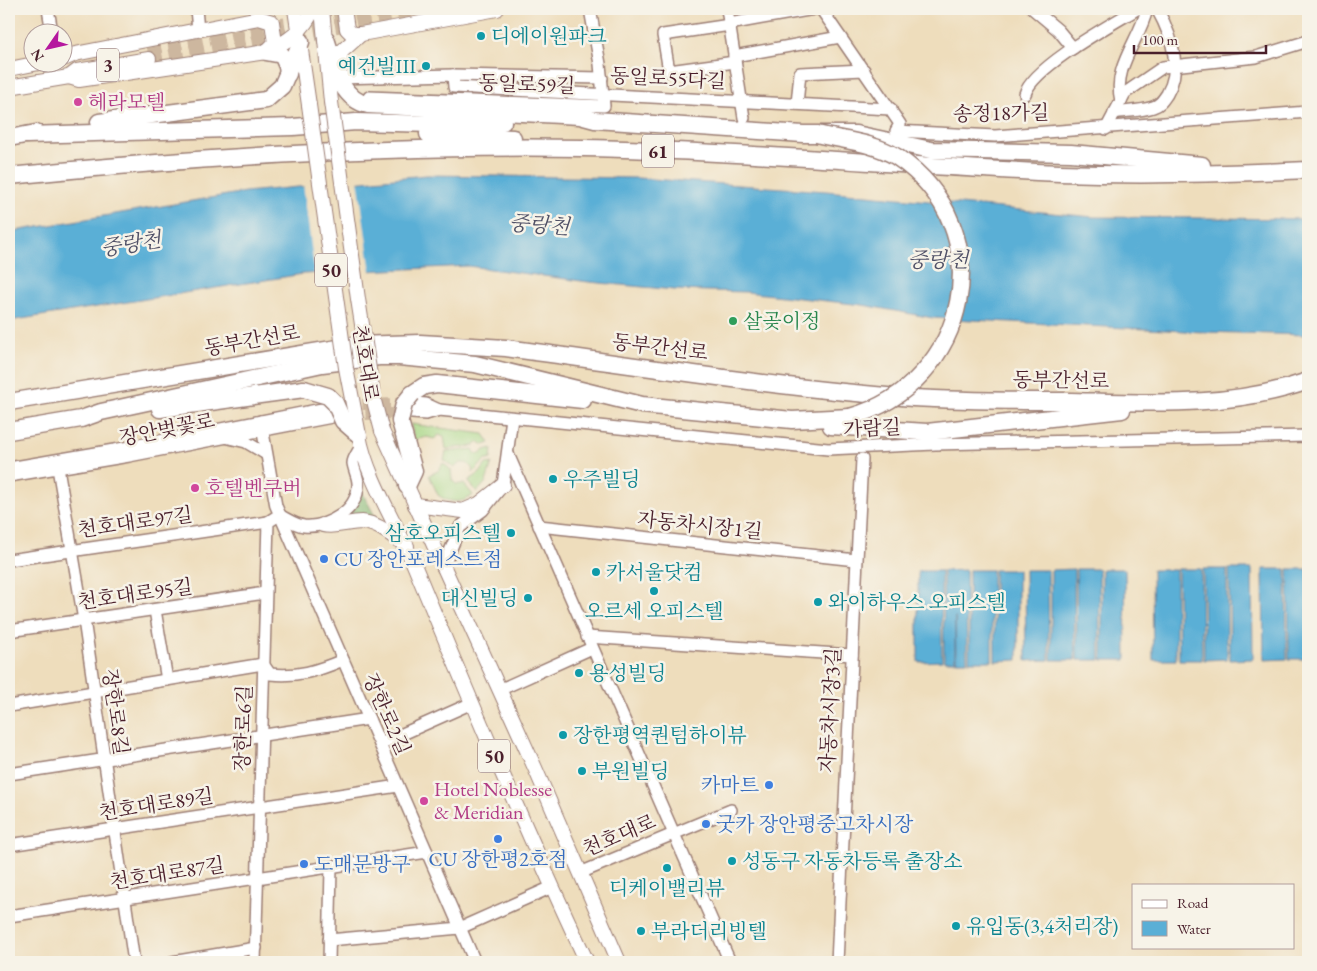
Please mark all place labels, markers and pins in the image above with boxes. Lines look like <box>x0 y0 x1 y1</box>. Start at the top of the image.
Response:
place label: 디에이원파크 <box>491 23 607 49</box>
marker: 디에이원파크 <box>475 30 487 42</box>
place label: 예건빌III <box>338 53 416 79</box>
marker: 예건빌III <box>420 60 432 72</box>
place label: 헤라모텔 <box>88 89 165 115</box>
marker: 헤라모텔 <box>72 96 84 108</box>
place label: 살곶이정 <box>743 308 820 334</box>
marker: 살곶이정 <box>727 315 739 327</box>
place label: 우주빌딩 <box>563 466 640 492</box>
marker: 우주빌딩 <box>547 473 559 485</box>
place label: 호텔벤쿠버 <box>205 475 302 501</box>
marker: 호텔벤쿠버 <box>189 482 201 494</box>
place label: 삼호오피스텔 <box>385 520 501 546</box>
marker: 삼호오피스텔 <box>505 527 517 539</box>
place label: CU 장안포레스트점 <box>334 546 502 572</box>
marker: CU 장안포레스트점 <box>318 553 330 565</box>
place label: 카서울닷컴 <box>606 559 703 585</box>
marker: 카서울닷컴 <box>590 566 602 578</box>
place label: 대신빌딩 <box>441 585 518 611</box>
marker: 오르세 오피스텔 <box>648 585 660 597</box>
place label: 와이하우스 오피스텔 <box>828 589 1006 615</box>
marker: 대신빌딩 <box>522 592 534 604</box>
marker: 와이하우스 오피스텔 <box>812 596 824 608</box>
place label: 오르세 오피스텔 <box>584 598 724 624</box>
place label: 용성빌딩 <box>589 660 666 686</box>
marker: 용성빌딩 <box>573 667 585 679</box>
place label: 장한평역퀀텀하이뷰 <box>573 722 747 748</box>
marker: 장한평역퀀텀하이뷰 <box>557 729 569 741</box>
place label: 부원빌딩 <box>592 758 669 784</box>
marker: 부원빌딩 <box>576 765 588 777</box>
place label: 카마트 <box>701 772 759 798</box>
place label: Hotel Noblesse & Meridian <box>434 776 552 825</box>
marker: 카마트 <box>763 779 775 791</box>
marker: Hotel Noblesse & Meridian <box>418 795 430 807</box>
place label: 굿카 장안평중고차시장 <box>716 811 914 837</box>
marker: 굿카 장안평중고차시장 <box>700 818 712 830</box>
marker: CU 장한평2호점 <box>492 833 504 845</box>
place label: CU 장한평2호점 <box>428 846 568 872</box>
place label: 성동구 자동차등록 출장소 <box>742 848 963 874</box>
place label: 도매문방구 <box>314 851 411 877</box>
marker: 성동구 자동차등록 출장소 <box>726 855 738 867</box>
marker: 도매문방구 <box>298 858 310 870</box>
marker: 디케이밸리뷰 <box>661 862 673 874</box>
place label: 디케이밸리뷰 <box>609 875 725 901</box>
place label: 유입동(3,4처리장) <box>966 913 1118 939</box>
place label: 부라더리빙텔 <box>651 918 767 944</box>
marker: 유입동(3,4처리장) <box>950 920 962 932</box>
marker: 부라더리빙텔 <box>635 925 647 937</box>

